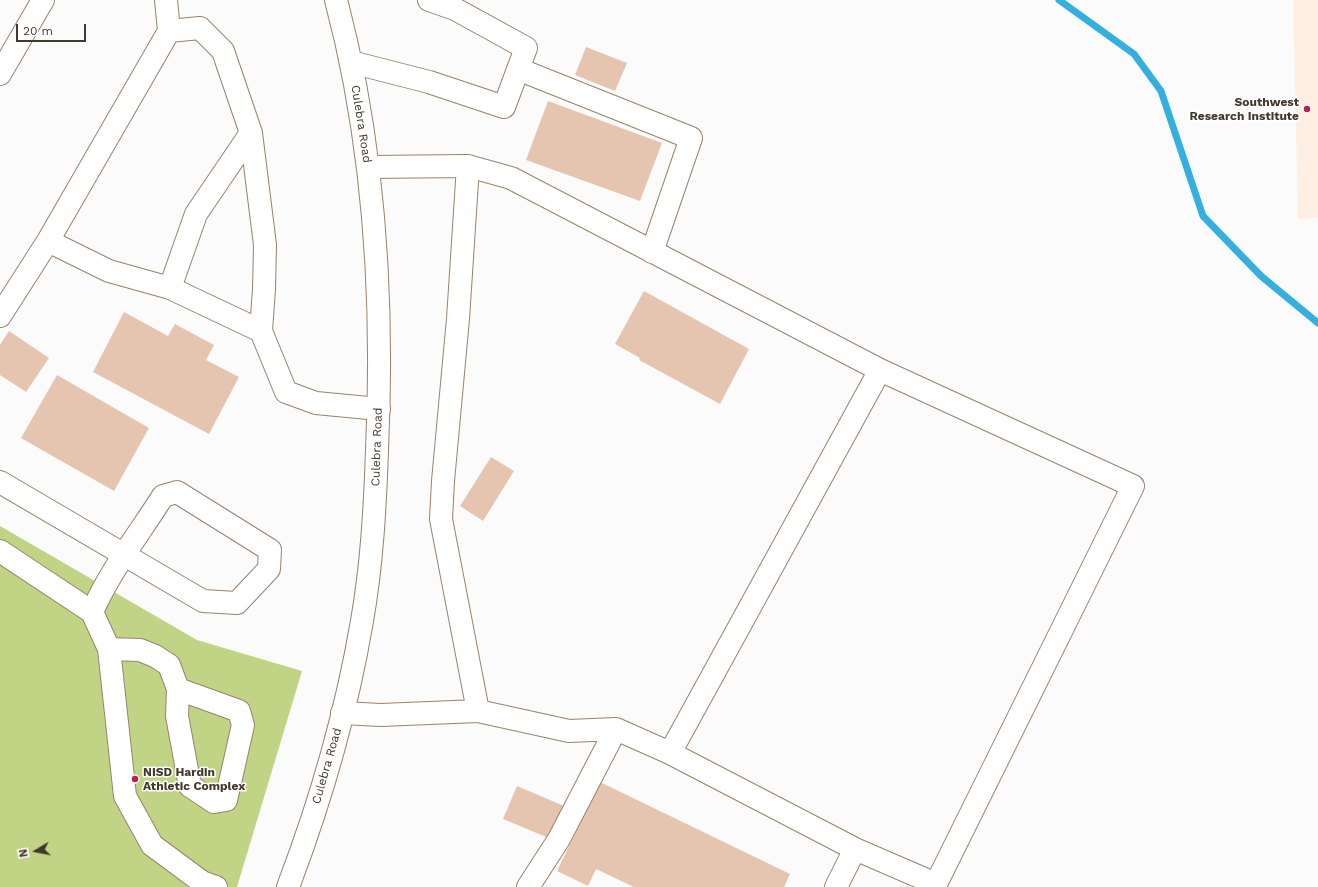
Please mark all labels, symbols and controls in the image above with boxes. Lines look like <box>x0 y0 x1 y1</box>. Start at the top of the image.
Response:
scale bar <box>18 16 88 42</box>
text: 20 m <box>23 24 53 38</box>
street label: Culebra Road <box>348 84 374 164</box>
place label: Southwest Research Institute <box>1190 95 1299 123</box>
marker: Southwest Research Institute <box>1302 104 1312 114</box>
street label: Culebra Road <box>368 407 386 487</box>
street label: Culebra Road <box>309 726 345 806</box>
place label: NISD Hardin Athletic Complex <box>143 765 245 793</box>
marker: NISD Hardin Athletic Complex <box>130 774 140 784</box>
north arrow <box>16 831 56 871</box>
text: N <box>17 848 31 858</box>

